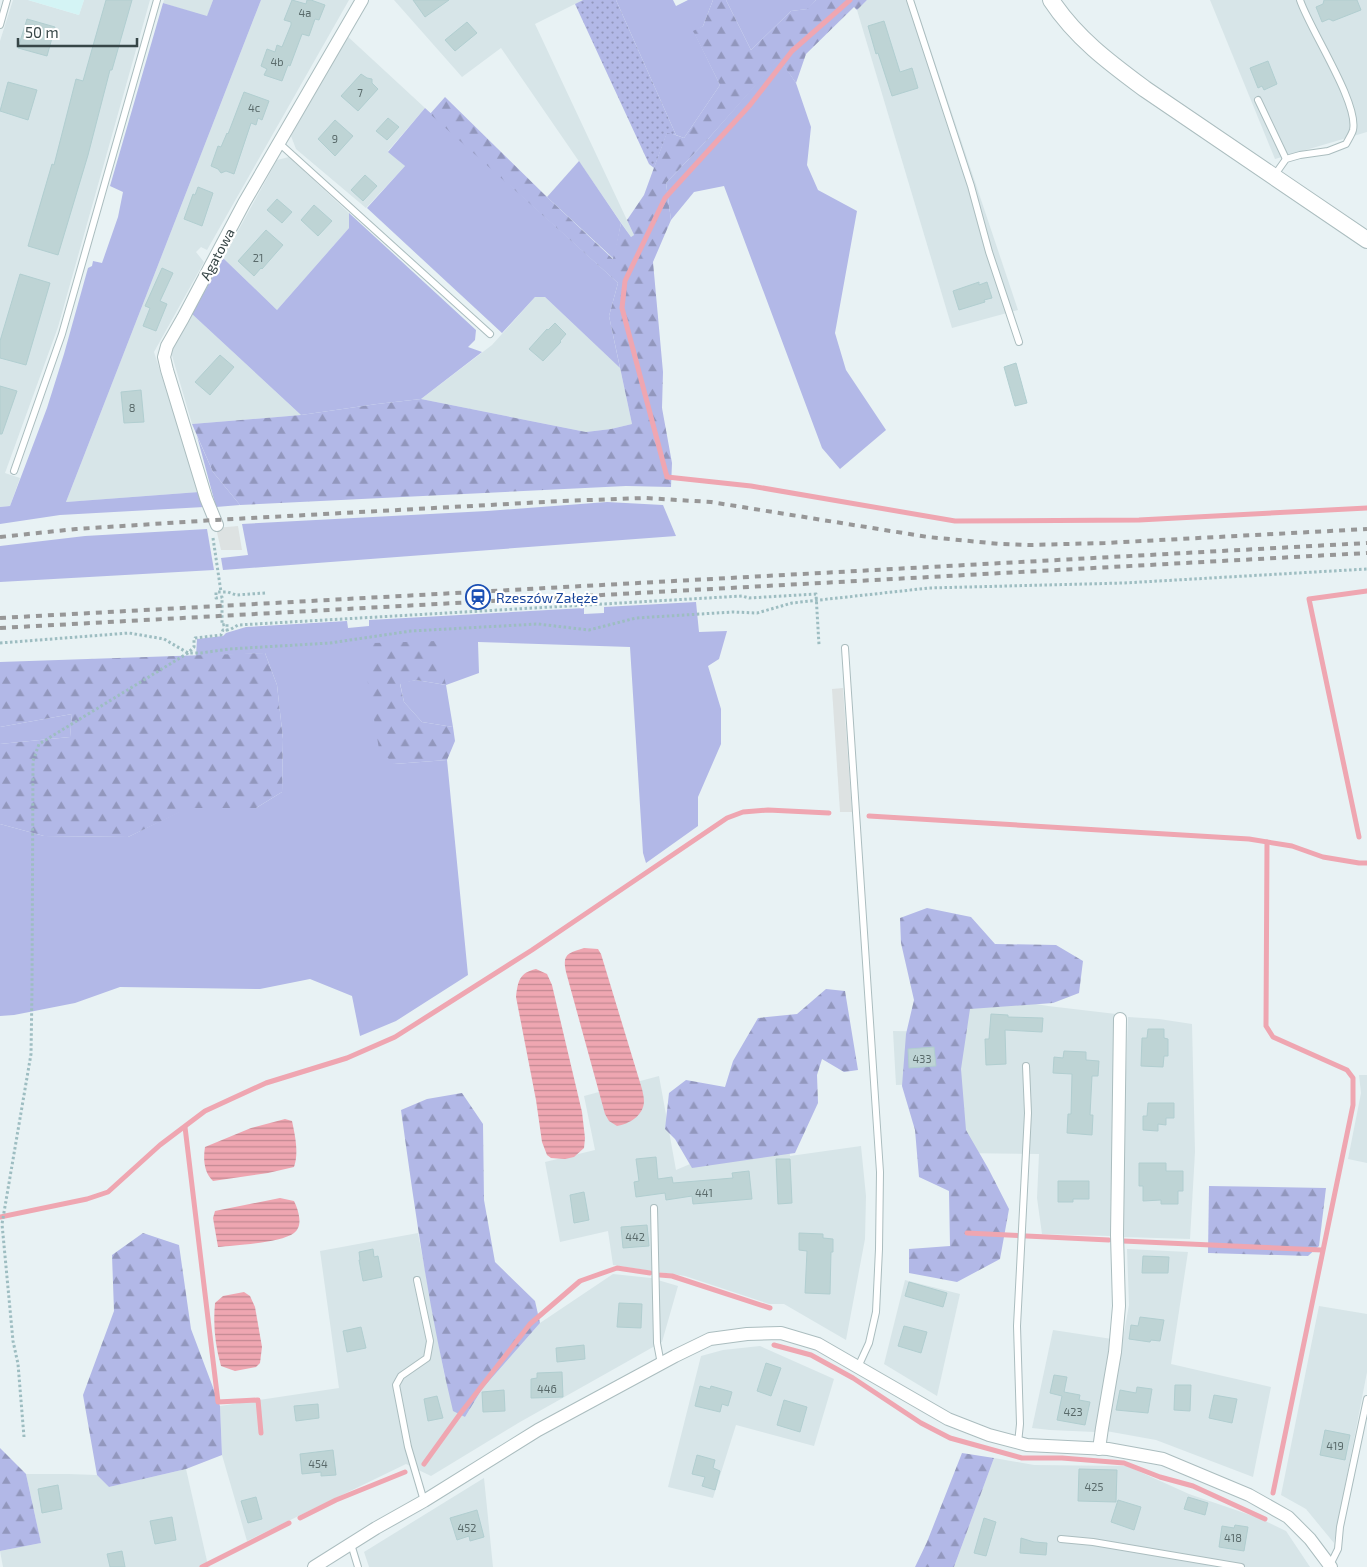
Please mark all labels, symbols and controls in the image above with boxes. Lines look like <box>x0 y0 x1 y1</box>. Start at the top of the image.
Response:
house number: 4a <box>299 6 311 19</box>
scale bar <box>18 15 136 47</box>
text: 50 m <box>25 23 59 41</box>
house number: 4b <box>270 55 284 68</box>
house number: 7 <box>357 86 363 99</box>
house number: 4c <box>248 101 260 114</box>
house number: 9 <box>332 132 338 145</box>
street label: Agatowa <box>196 225 238 283</box>
house number: 21 <box>253 251 263 264</box>
house number: 8 <box>129 401 135 414</box>
station icon: Rzeszów Załęże <box>465 584 491 610</box>
place label: Rzeszów Załęże <box>496 589 598 606</box>
house number: 433 <box>913 1052 932 1065</box>
house number: 441 <box>695 1186 713 1199</box>
house number: 442 <box>625 1230 645 1243</box>
house number: 446 <box>537 1382 557 1395</box>
house number: 423 <box>1063 1405 1083 1418</box>
house number: 419 <box>1326 1439 1344 1452</box>
house number: 454 <box>308 1457 328 1470</box>
house number: 425 <box>1085 1480 1104 1493</box>
house number: 452 <box>458 1521 476 1534</box>
house number: 418 <box>1224 1531 1242 1544</box>

